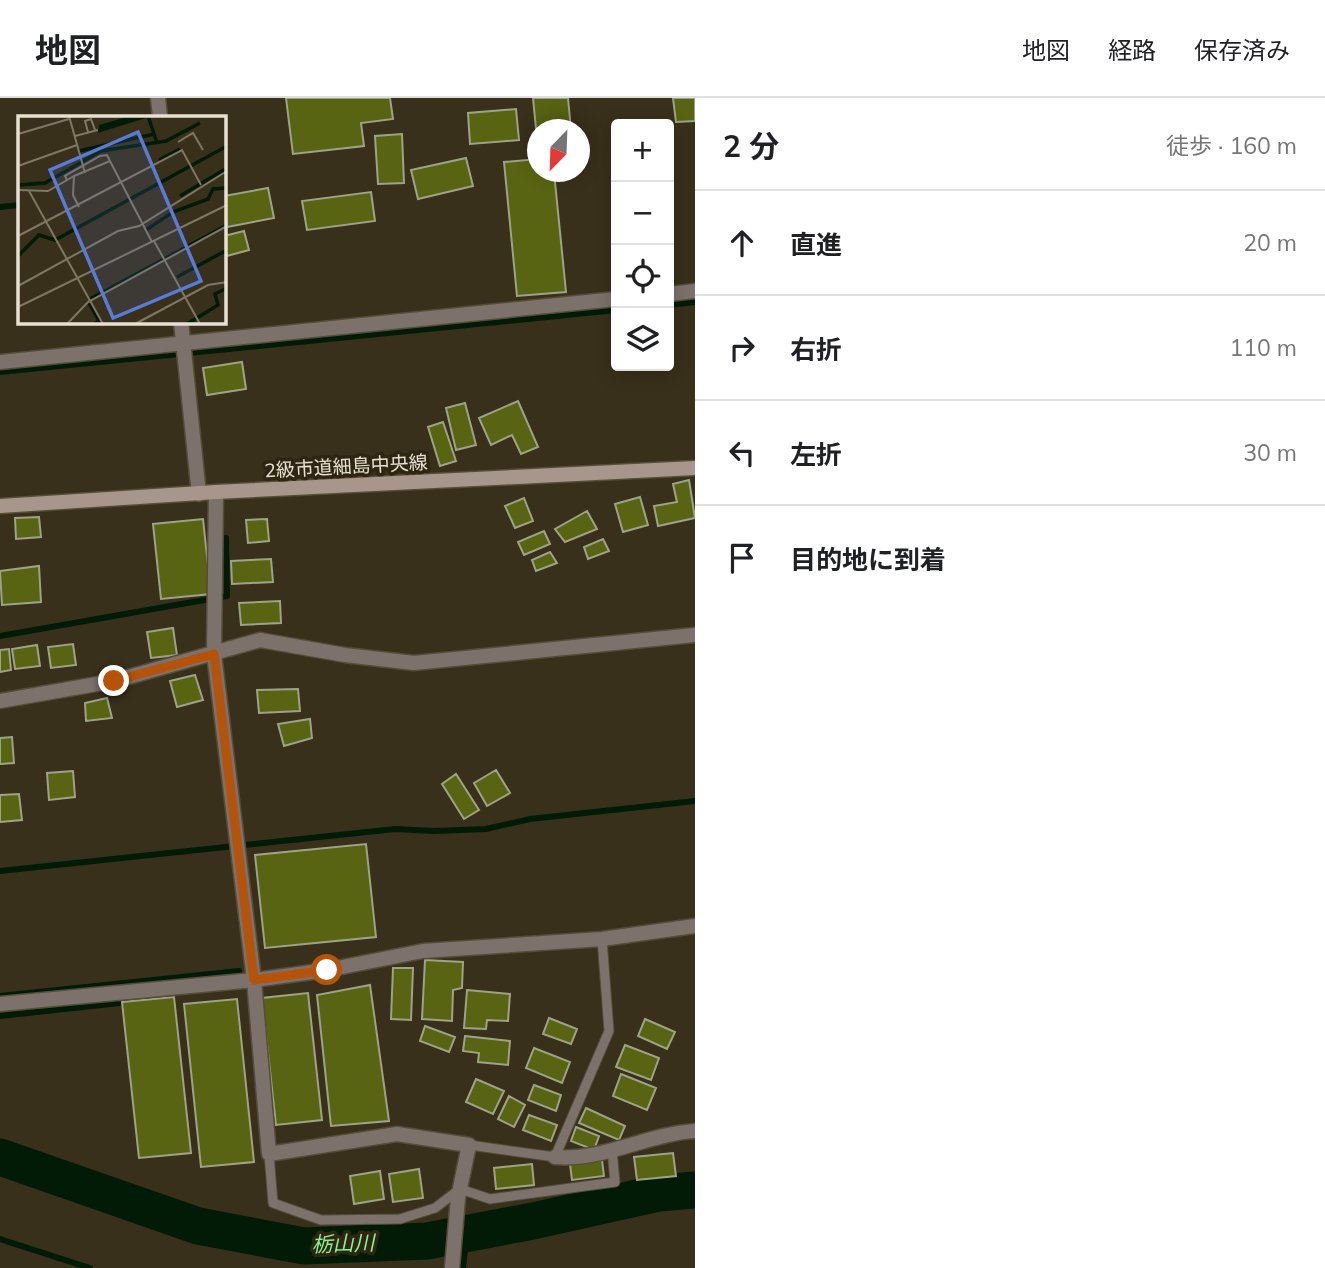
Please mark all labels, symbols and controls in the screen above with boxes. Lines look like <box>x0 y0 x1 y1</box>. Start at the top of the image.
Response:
text: 地図 <box>35 29 101 70</box>
text: 地図 <box>1022 35 1070 65</box>
text: 経路 <box>1108 35 1156 65</box>
text: 保存済み <box>1194 35 1290 65</box>
inset map <box>18 116 226 324</box>
north arrow <box>527 119 590 182</box>
map controls <box>611 119 674 371</box>
button: + <box>611 119 674 182</box>
text: 2 分 <box>723 127 779 165</box>
text: 徒歩 · 160 m <box>1166 131 1297 160</box>
button: − <box>611 182 674 245</box>
icon: ahead <box>723 224 761 262</box>
text: 直進 <box>790 228 842 261</box>
text: 20 m <box>1243 228 1297 257</box>
button: locate <box>611 245 674 308</box>
button: layers <box>611 308 674 371</box>
icon: right <box>723 329 761 367</box>
text: 右折 <box>790 333 842 366</box>
text: 110 m <box>1229 333 1297 362</box>
icon: left <box>723 434 761 472</box>
text: 左折 <box>790 438 842 471</box>
text: 30 m <box>1243 438 1297 467</box>
street label: 2級市道細島中央線 <box>264 450 428 482</box>
icon: arrive <box>723 539 761 577</box>
text: 目的地に到着 <box>790 543 946 576</box>
route end <box>98 665 129 696</box>
route start <box>311 954 342 985</box>
water label: 栃山川 <box>311 1229 377 1257</box>

